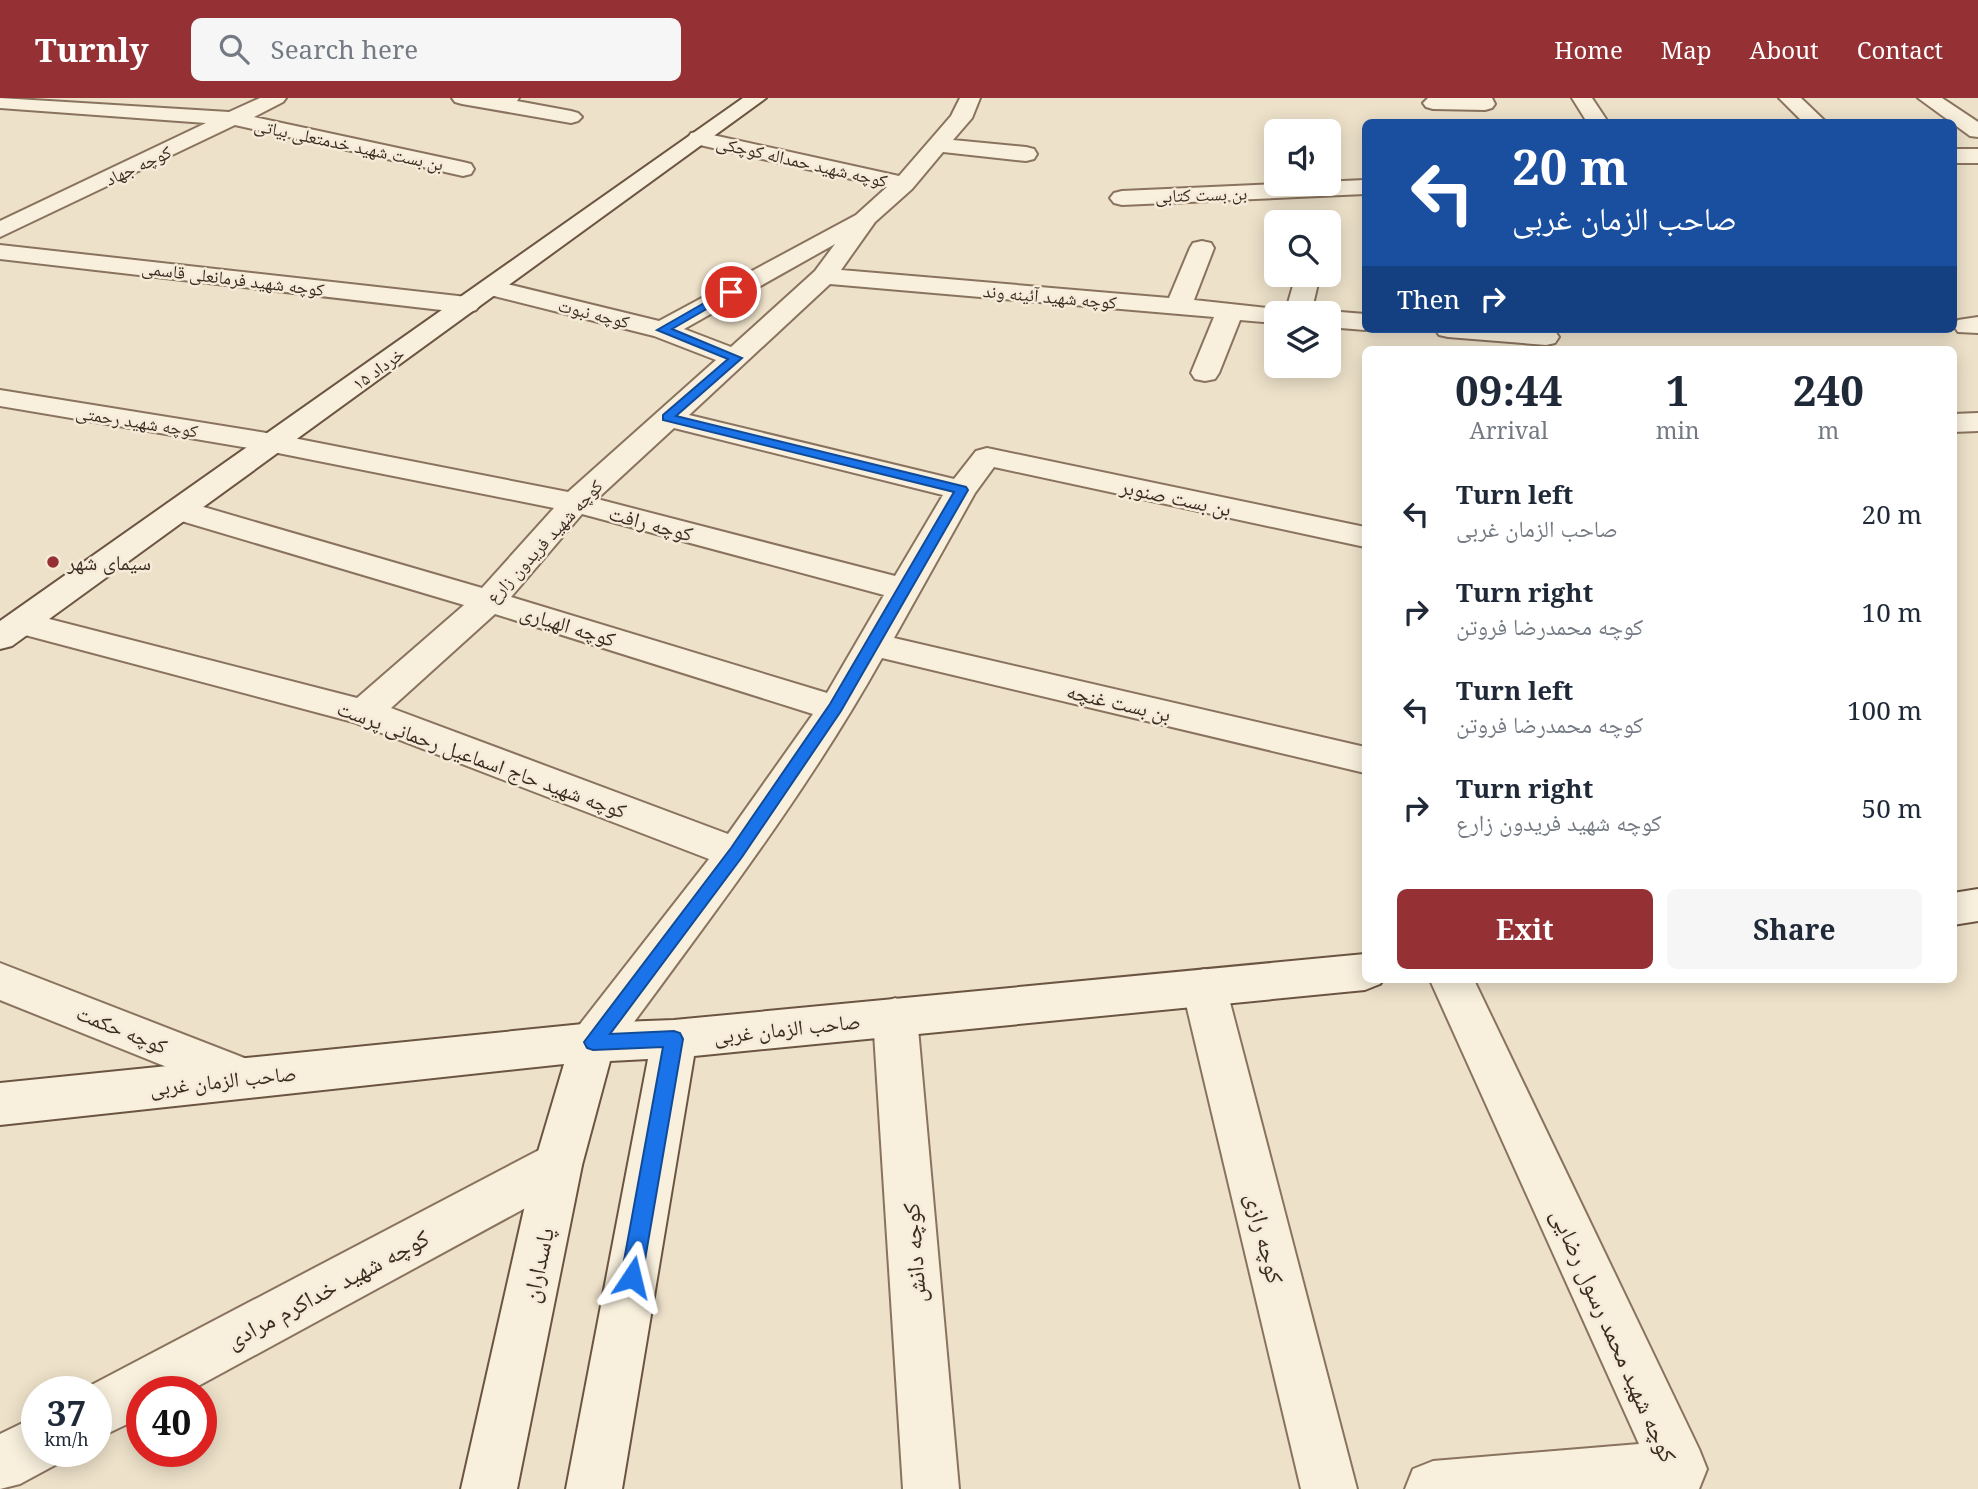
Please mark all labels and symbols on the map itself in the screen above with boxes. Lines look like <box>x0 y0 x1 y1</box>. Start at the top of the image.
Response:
street label: بن بست شهید خدمتعلی بیاتی <box>252 112 446 176</box>
street label: کوچه شهید حمداله کوچکی <box>714 130 890 192</box>
street label: کوچه جهاد <box>101 139 175 191</box>
street label: بن بست کتابی <box>1154 180 1248 208</box>
street label: کوچه شهید فرمانعلی قاسمی <box>140 255 326 301</box>
pin <box>701 262 761 322</box>
street label: کوچه شهید آئینه وند <box>982 278 1118 314</box>
street label: کوچه نبوت <box>556 293 633 334</box>
street label: ۱۵ خرداد <box>347 341 409 395</box>
street label: کوچه شهید رحمتی <box>74 400 200 443</box>
street label: بن بست صنوبر <box>1117 471 1234 522</box>
street label: کوچه شهید فریدون زارع <box>480 474 608 608</box>
street label: کوچه رافت <box>606 498 696 548</box>
place label: سیمای شهر <box>66 548 151 576</box>
marker: سیمای شهر <box>45 554 61 570</box>
street label: کوچه الهیاری <box>517 597 619 653</box>
street label: بن بست غنچه <box>1064 676 1174 728</box>
street label: کوچه شهید حاج اسماعیل رحمانی پرست <box>334 694 631 825</box>
street label: کوچه حکمت <box>72 998 172 1060</box>
street label: صاحب الزمان غربی <box>712 1006 862 1050</box>
street label: صاحب الزمان غربی <box>148 1058 298 1102</box>
street label: کوچه رازی <box>1239 1189 1293 1287</box>
street label: کوچه دانش <box>893 1202 933 1304</box>
street label: کوچه شهید محمد رسول رضایی <box>1544 1203 1686 1467</box>
street label: کوچه شهید خداکرم مرادی <box>220 1220 435 1356</box>
street label: پاسداران <box>513 1224 561 1306</box>
position arrow <box>595 1240 669 1314</box>
speed limit sign: 40 <box>126 1376 217 1467</box>

